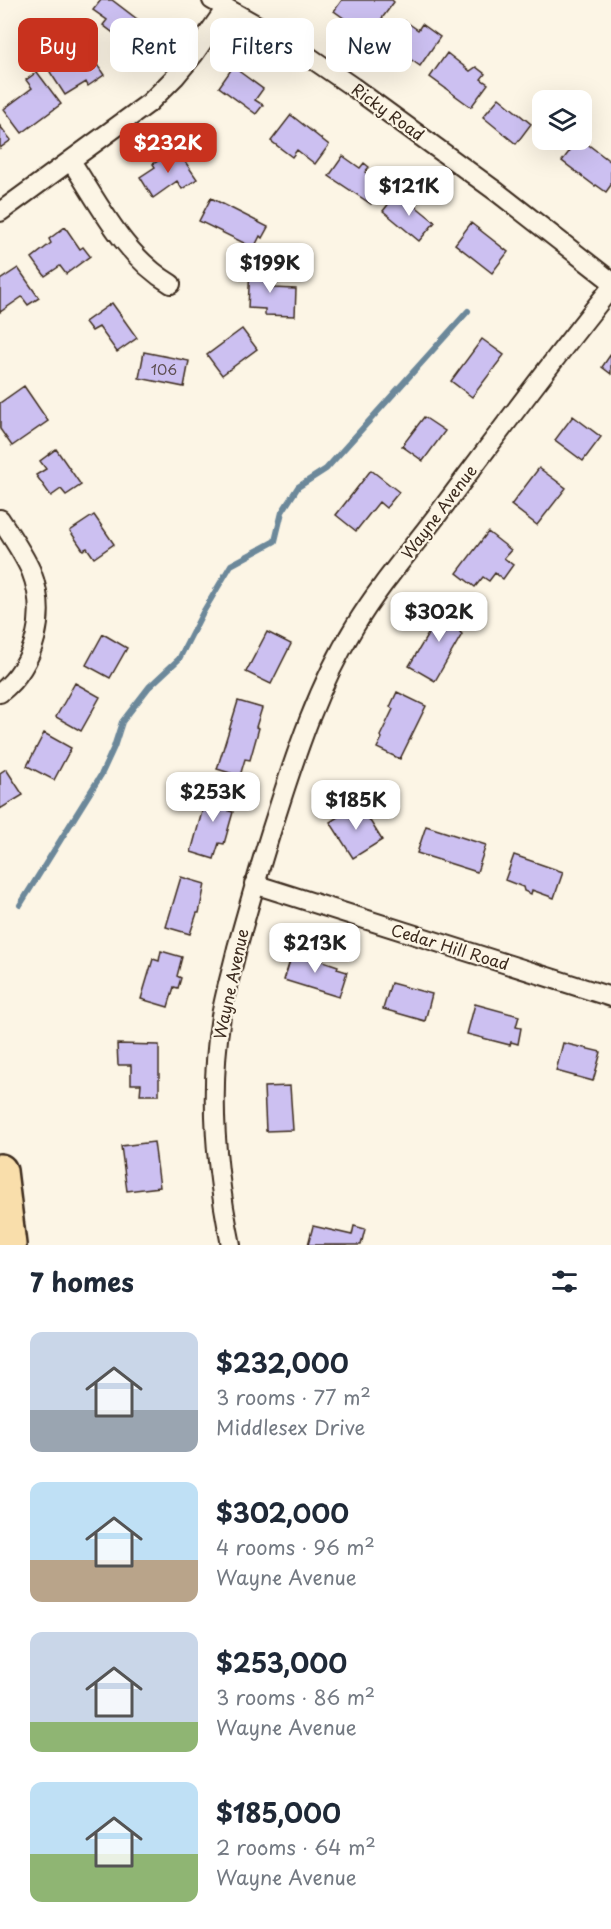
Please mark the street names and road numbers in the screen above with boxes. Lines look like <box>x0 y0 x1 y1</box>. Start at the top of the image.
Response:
street label: Ricky Road <box>347 77 430 146</box>
street label: Wayne Avenue <box>395 459 482 564</box>
street label: Cedar Hill Road <box>388 917 512 975</box>
street label: Wayne Avenue <box>207 926 254 1041</box>

